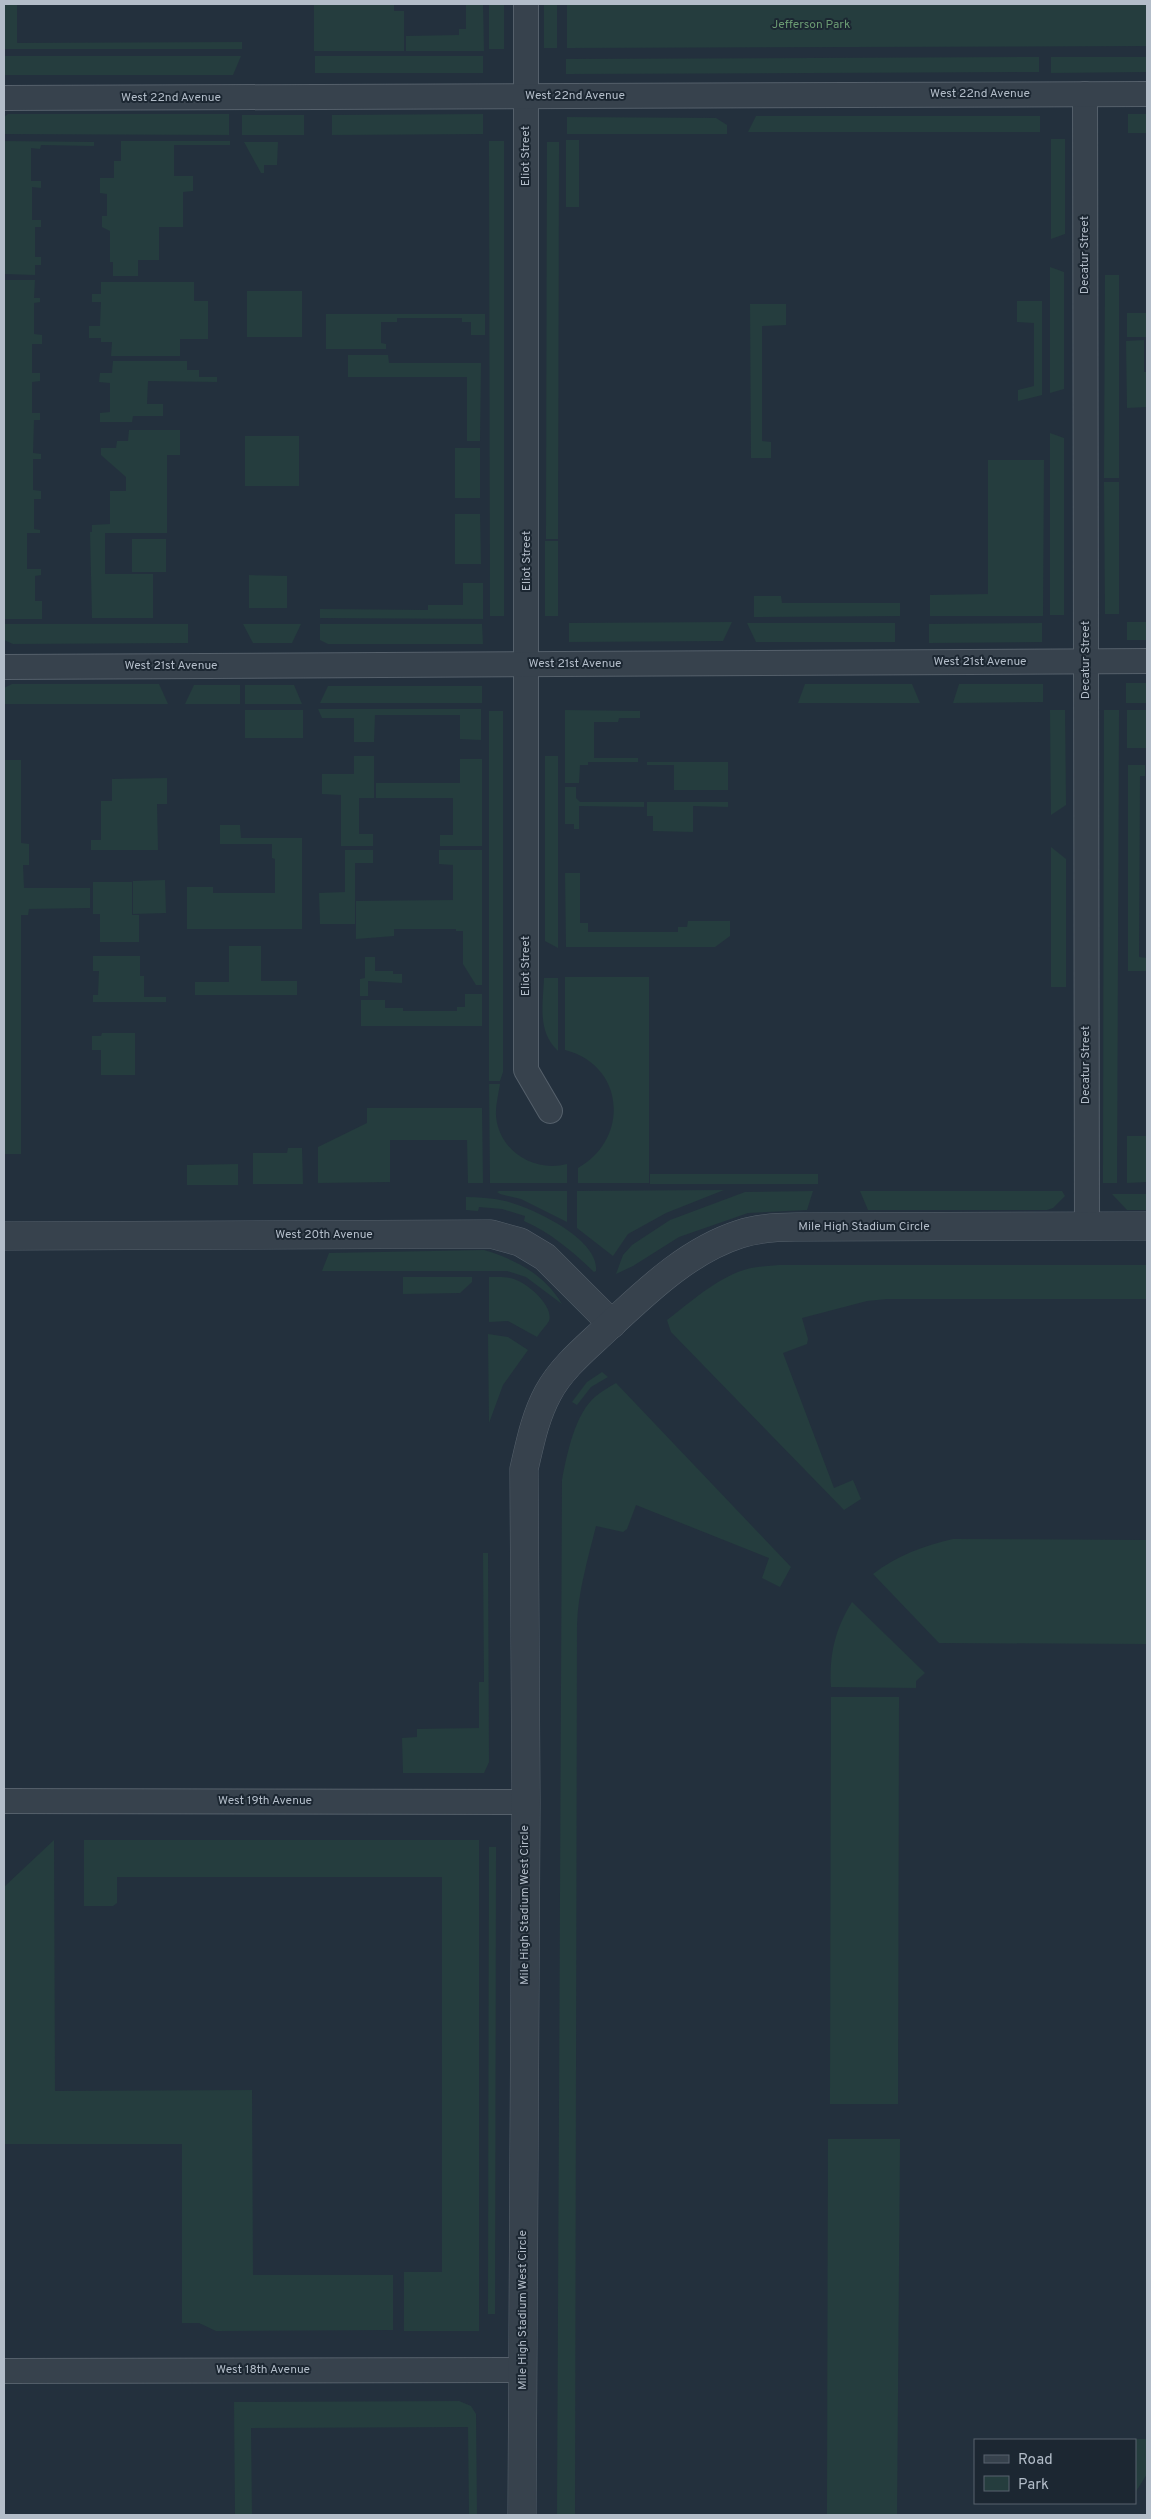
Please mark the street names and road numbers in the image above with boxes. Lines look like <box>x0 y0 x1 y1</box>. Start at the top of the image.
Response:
street label: West 22nd Avenue <box>930 86 1030 102</box>
street label: West 22nd Avenue <box>525 88 625 104</box>
street label: West 22nd Avenue <box>121 90 221 106</box>
street label: Eliot Street <box>518 126 534 186</box>
street label: Decatur Street <box>1077 216 1093 294</box>
street label: Eliot Street <box>519 531 535 591</box>
street label: Decatur Street <box>1078 621 1094 699</box>
street label: West 21st Avenue <box>933 654 1027 670</box>
street label: West 21st Avenue <box>528 656 622 672</box>
street label: West 21st Avenue <box>124 658 218 674</box>
street label: Eliot Street <box>518 936 534 996</box>
street label: Decatur Street <box>1078 1026 1094 1104</box>
street label: Mile High Stadium Circle <box>798 1219 930 1235</box>
street label: West 20th Avenue <box>275 1227 373 1243</box>
street label: West 19th Avenue <box>218 1793 312 1809</box>
street label: Mile High Stadium West Circle <box>517 1825 533 1985</box>
street label: Mile High Stadium West Circle <box>515 2230 531 2390</box>
street label: West 18th Avenue <box>216 2362 310 2378</box>

